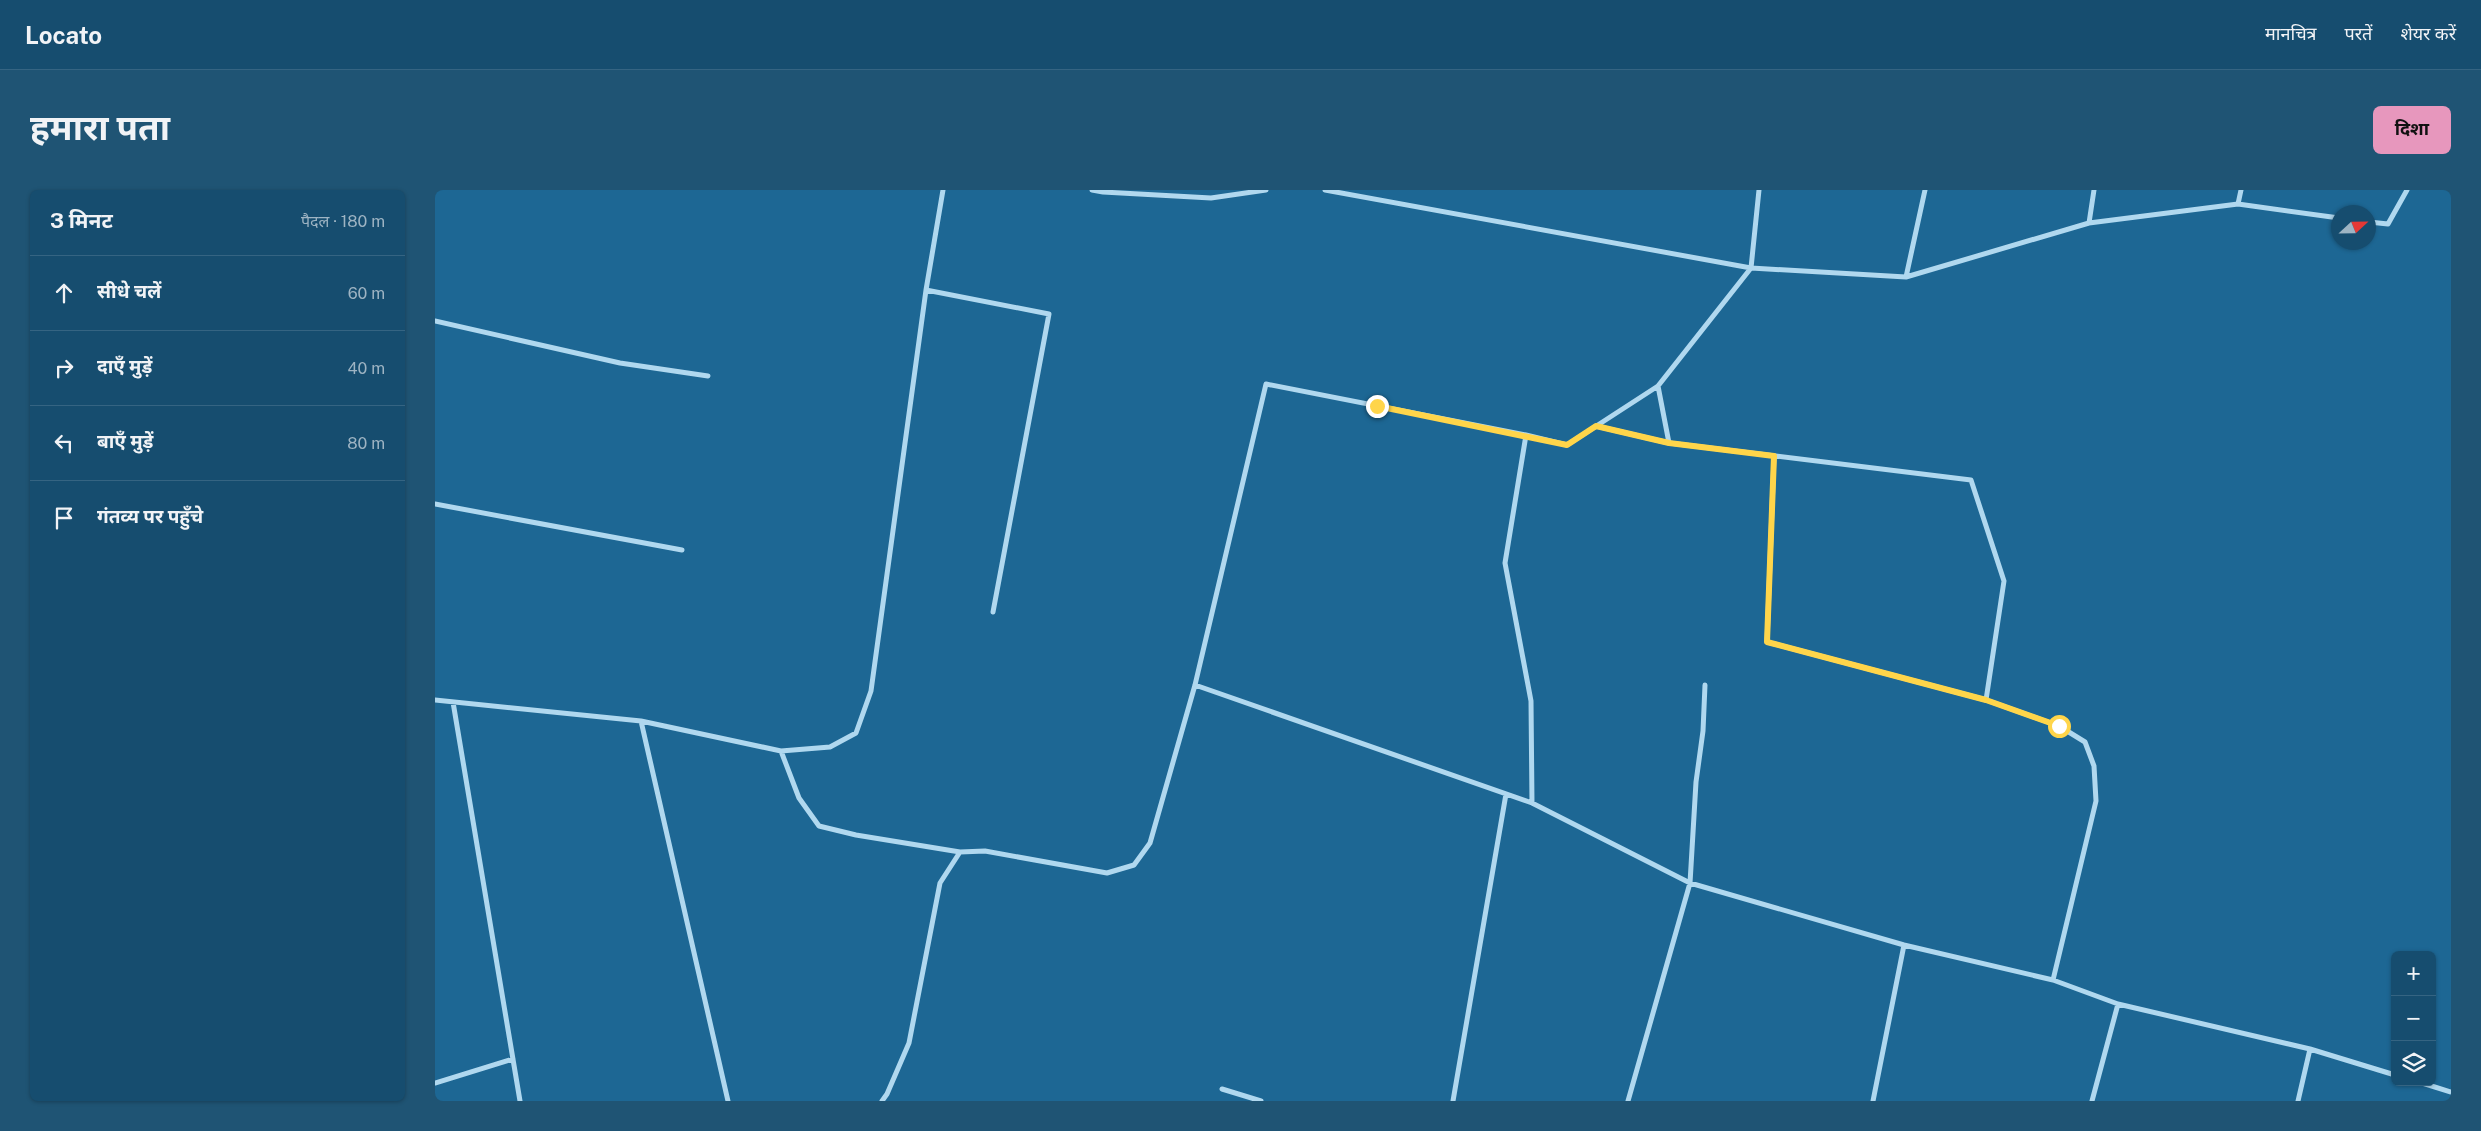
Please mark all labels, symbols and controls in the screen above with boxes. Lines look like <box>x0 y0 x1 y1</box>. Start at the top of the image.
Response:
text: Locato <box>25 21 102 49</box>
text: मानचित्र <box>2265 23 2317 44</box>
text: परतें <box>2345 23 2372 44</box>
text: शेयर करें <box>2400 23 2456 44</box>
button: दिशा <box>2373 106 2451 154</box>
text: हमारा पता <box>30 107 170 148</box>
north arrow <box>2331 205 2376 250</box>
text: 3 मिनट <box>50 208 113 233</box>
text: पैदल · 180 m <box>301 212 385 231</box>
icon: ahead <box>50 279 78 307</box>
text: सीधे चलें <box>97 280 161 302</box>
text: 60 m <box>348 284 385 303</box>
icon: right <box>50 354 78 382</box>
text: दाएँ मुड़ें <box>97 355 152 377</box>
text: 40 m <box>347 359 385 378</box>
route end <box>1366 395 1389 418</box>
icon: left <box>50 429 78 457</box>
text: बाएँ मुड़ें <box>97 430 153 452</box>
text: 80 m <box>347 434 385 453</box>
icon: arrive <box>50 504 78 532</box>
text: गंतव्य पर पहुँचे <box>97 505 203 527</box>
route start <box>2048 715 2071 738</box>
map controls <box>2391 951 2436 1086</box>
button: + <box>2391 951 2436 996</box>
button: − <box>2391 996 2436 1041</box>
button: layers <box>2391 1041 2436 1086</box>

